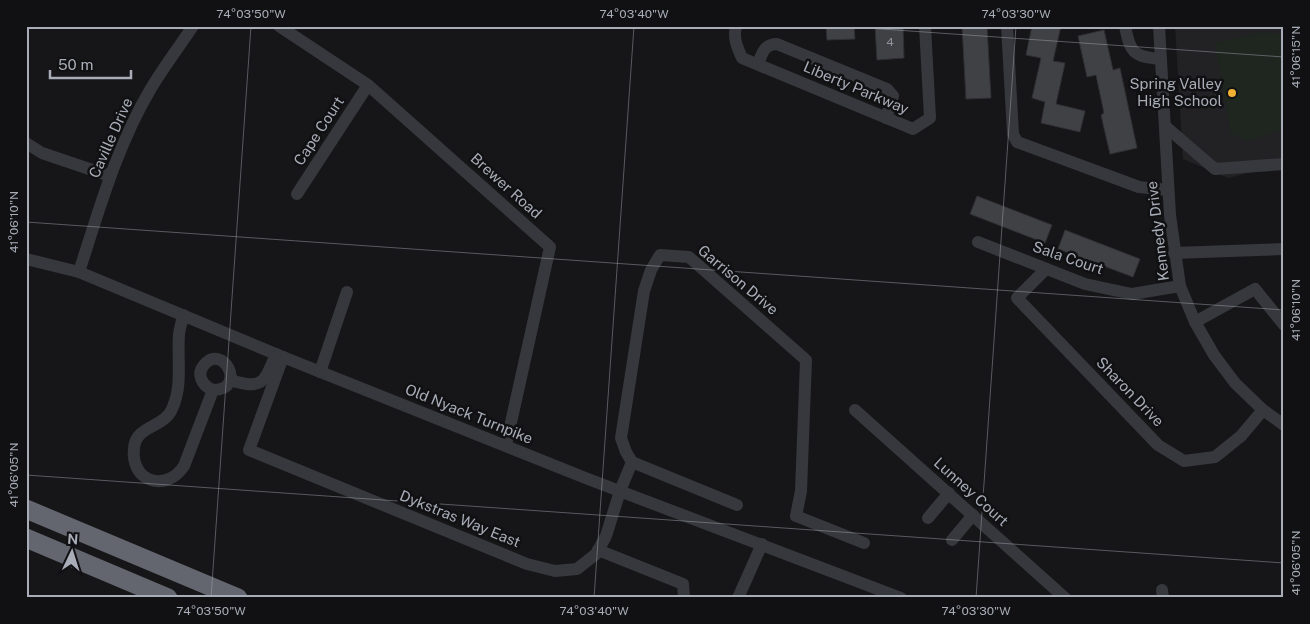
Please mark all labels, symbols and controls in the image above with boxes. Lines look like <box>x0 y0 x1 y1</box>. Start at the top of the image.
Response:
text: 74°03'50"W <box>216 7 286 21</box>
text: 74°03'40"W <box>599 7 669 21</box>
text: 74°03'30"W <box>981 7 1051 21</box>
text: 41°06'15"N <box>1289 26 1303 88</box>
house number: 4 <box>886 35 894 49</box>
scale bar <box>50 48 131 80</box>
text: 50 m <box>58 56 93 73</box>
street label: Liberty Parkway <box>801 58 911 117</box>
place label: Spring Valley High School <box>1129 75 1222 109</box>
marker: Spring Valley High School <box>1226 87 1238 99</box>
street label: Cape Court <box>290 93 347 168</box>
street label: Caville Drive <box>85 95 136 181</box>
street label: Brewer Road <box>467 149 545 222</box>
street label: Kennedy Drive <box>1143 180 1172 282</box>
text: 41°06'10"N <box>7 191 21 253</box>
street label: Sala Court <box>1031 237 1106 278</box>
street label: Garrison Drive <box>695 241 782 318</box>
text: 41°06'10"N <box>1289 279 1303 341</box>
street label: Sharon Drive <box>1093 354 1168 430</box>
street label: Old Nyack Turnpike <box>403 380 535 447</box>
text: 41°06'05"N <box>7 443 21 507</box>
street label: Lunney Court <box>931 454 1012 529</box>
street label: Dykstras Way East <box>397 487 523 551</box>
north arrow <box>48 526 98 576</box>
text: N <box>67 531 79 547</box>
text: 41°06'05"N <box>1289 531 1303 595</box>
text: 74°03'50"W <box>176 604 246 618</box>
text: 74°03'40"W <box>559 604 629 618</box>
text: 74°03'30"W <box>941 604 1011 618</box>

